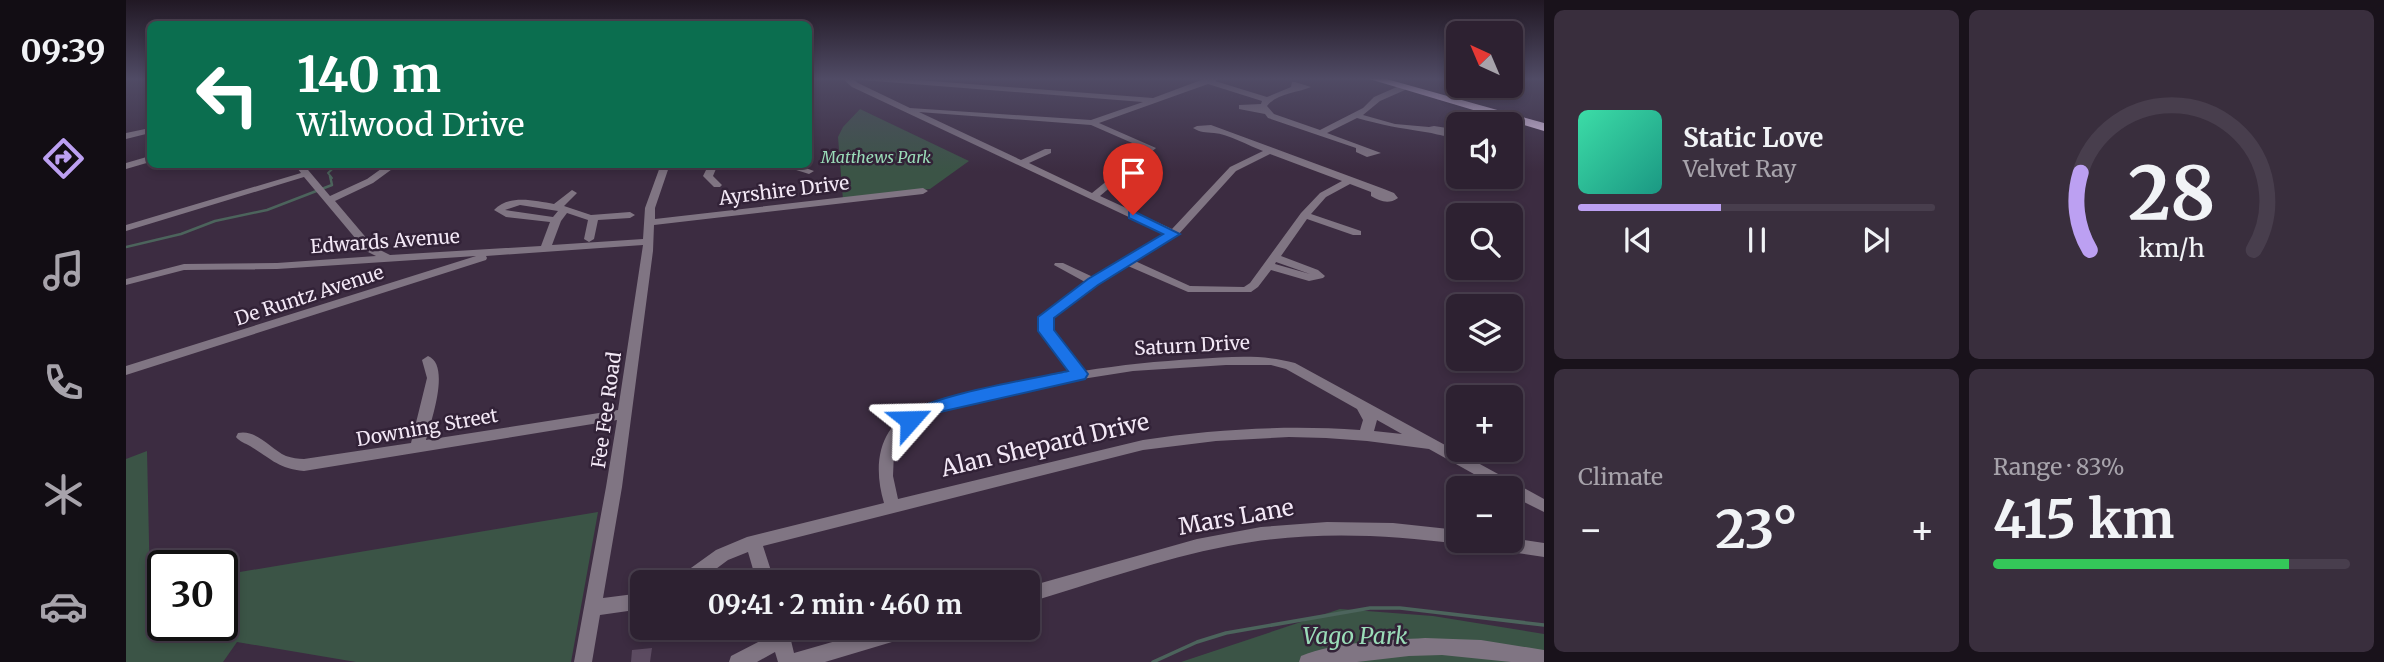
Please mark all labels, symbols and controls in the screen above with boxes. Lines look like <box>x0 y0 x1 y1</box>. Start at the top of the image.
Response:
north arrow <box>1446 21 1522 98</box>
map controls <box>1446 21 1523 553</box>
text: 09:39 <box>20 31 106 71</box>
text: 140 m <box>297 44 441 105</box>
icon: left <box>182 49 273 140</box>
text: Wilwood Drive <box>297 105 524 145</box>
button: sound <box>1446 112 1523 189</box>
text: Static Love <box>1683 121 1823 154</box>
icon: directions <box>39 134 88 183</box>
pin <box>1103 143 1163 215</box>
park label: Matthews Park <box>820 147 931 167</box>
text: 28 <box>2128 149 2215 241</box>
icon: arrive <box>1114 154 1152 192</box>
text: Velvet Ray <box>1683 154 1796 183</box>
street label: Ayrshire Drive <box>717 170 851 210</box>
button: search <box>1446 203 1523 280</box>
icon: previous <box>1619 221 1657 259</box>
icon: pause <box>1738 221 1776 259</box>
icon: next <box>1857 221 1895 259</box>
street label: Edwards Avenue <box>309 224 461 258</box>
text: km/h <box>2138 232 2205 264</box>
icon: music <box>39 246 88 295</box>
street label: De Runtz Avenue <box>232 260 387 330</box>
button: layers <box>1446 294 1523 371</box>
street label: Saturn Drive <box>1133 330 1251 360</box>
street label: Fee Fee Road <box>586 350 626 470</box>
icon: phone <box>39 358 88 407</box>
position arrow <box>873 383 947 457</box>
button: + <box>1446 385 1523 462</box>
street label: Downing Street <box>354 403 500 451</box>
street label: Alan Shepard Drive <box>937 406 1152 483</box>
text: Range · 83% <box>1993 452 2125 481</box>
text: Climate <box>1578 462 1663 491</box>
icon: climate <box>39 470 88 519</box>
button: − <box>1446 476 1523 553</box>
text: 415 km <box>1993 487 2174 552</box>
street label: Mars Lane <box>1176 492 1296 541</box>
text: 23° <box>1715 497 1798 562</box>
text: − <box>1578 506 1603 553</box>
text: + <box>1910 506 1935 553</box>
speed limit sign: 30 <box>147 550 238 641</box>
icon: car <box>39 582 88 631</box>
text: 09:41 · 2 min · 460 m <box>708 588 962 621</box>
park label: Vago Park <box>1302 621 1408 650</box>

